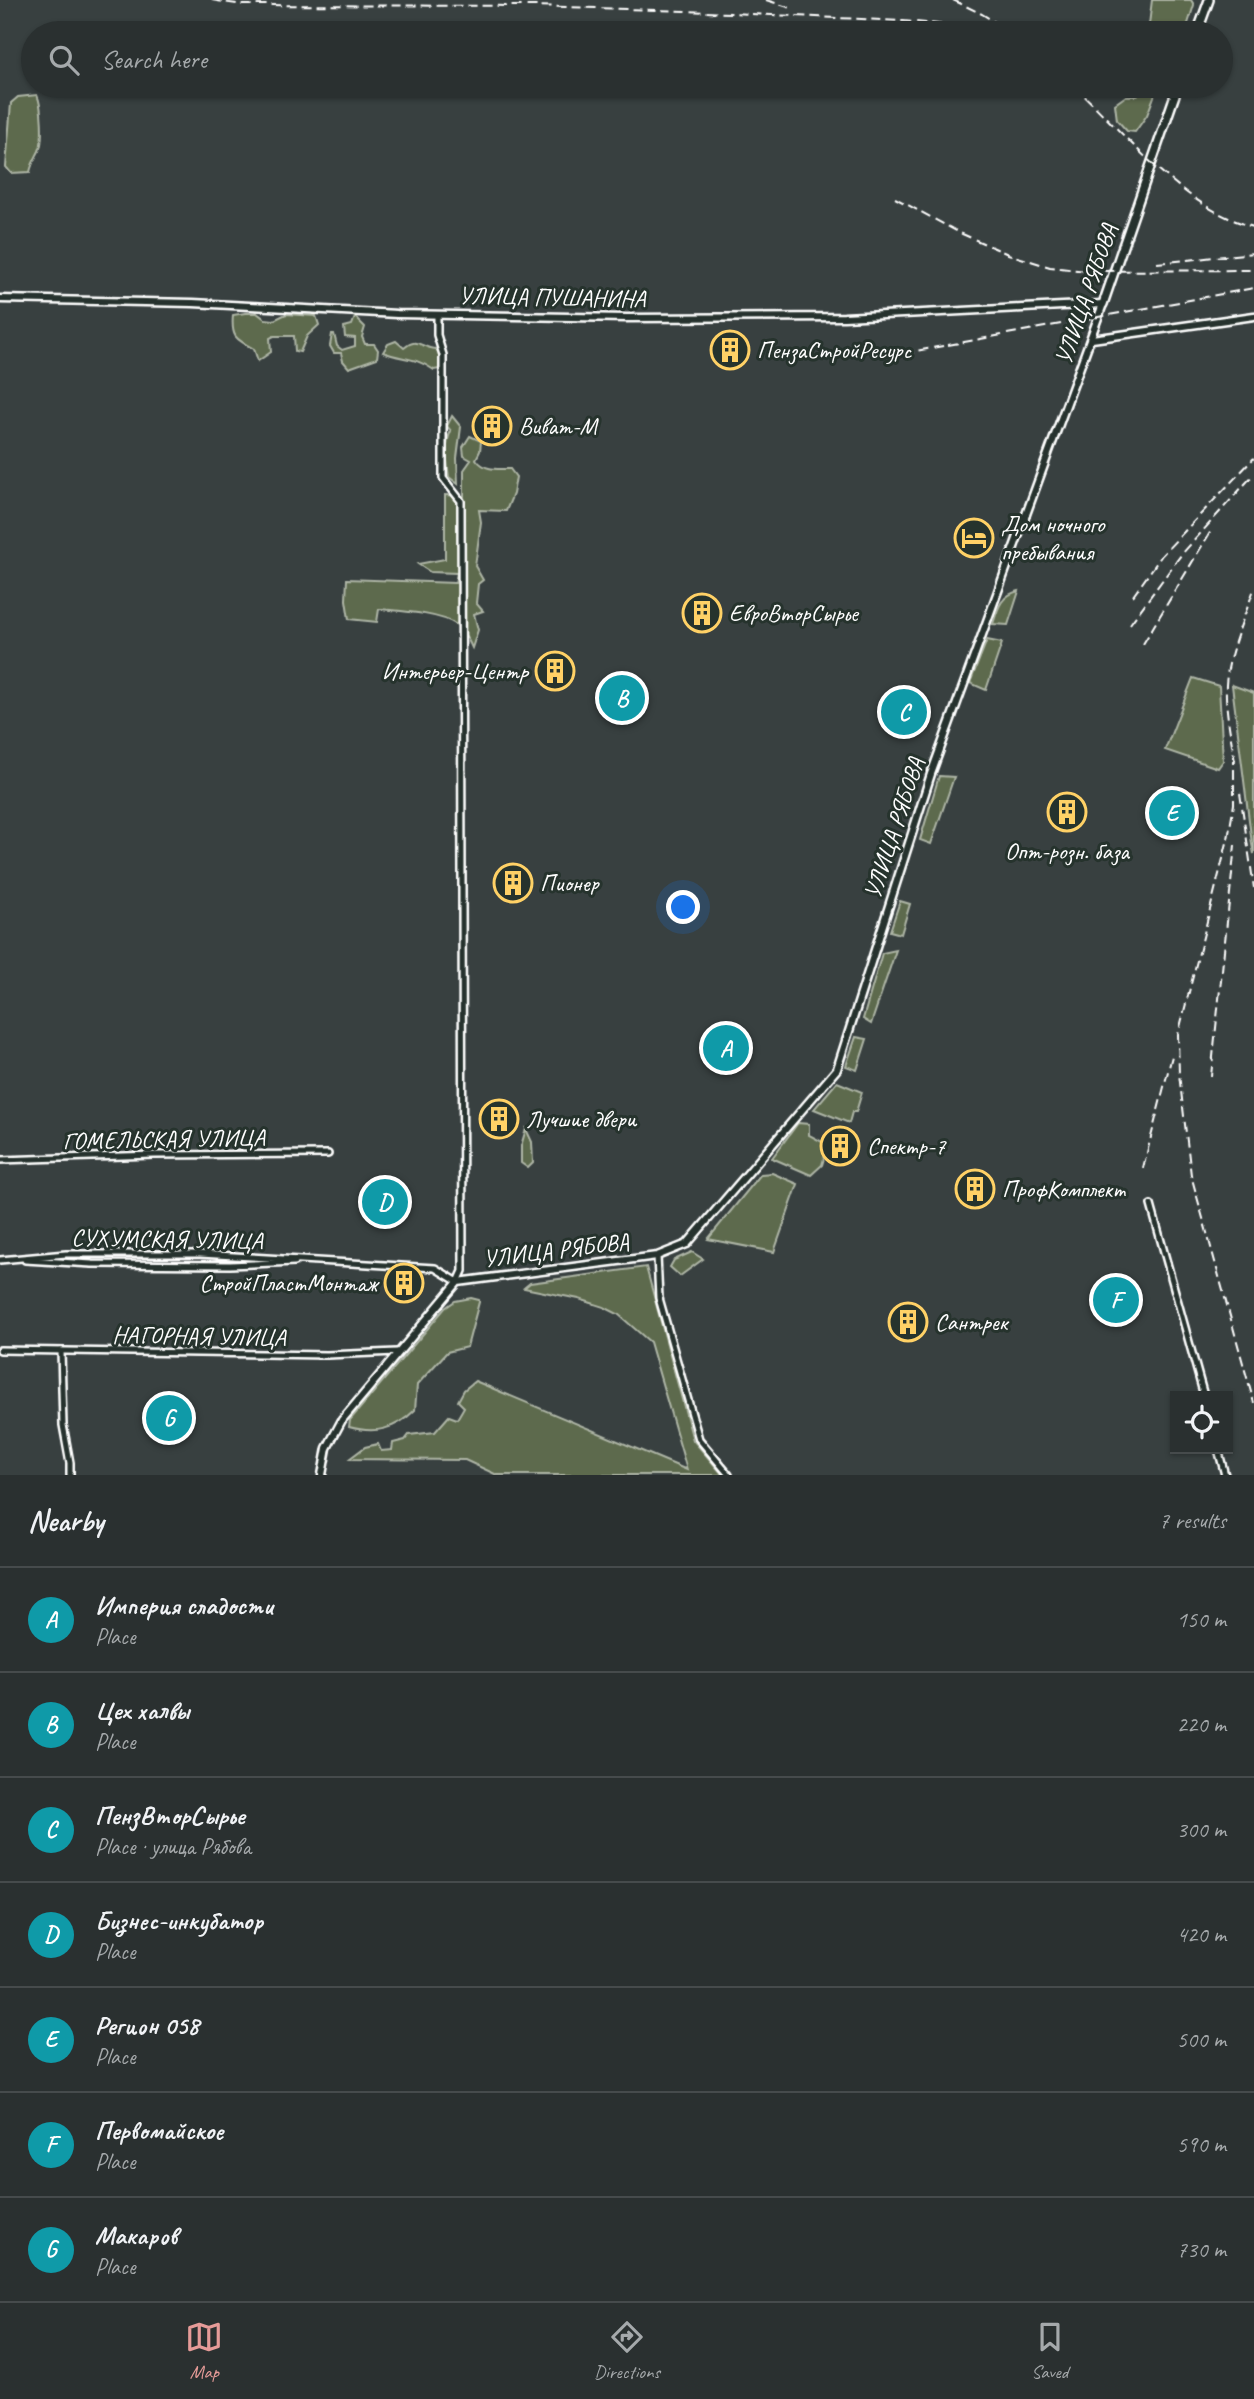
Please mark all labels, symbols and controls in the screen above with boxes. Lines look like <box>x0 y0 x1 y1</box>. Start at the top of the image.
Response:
search box <box>21 21 1233 98</box>
icon: search <box>45 41 83 79</box>
text: Search here <box>101 43 207 76</box>
street label: УЛИЦА РЯБОВА <box>1048 219 1124 368</box>
street label: УЛИЦА ПУШАНИНА <box>458 280 647 314</box>
building icon: ПензаСтройРесурс <box>709 329 751 371</box>
place label: ПензаСтройРесурс <box>757 335 912 365</box>
building icon: Виват-М <box>471 405 513 447</box>
place label: Виват-М <box>519 411 600 441</box>
place label: Дом ночного пребывания <box>1001 509 1106 567</box>
hotel icon: Дом ночного пребывания <box>953 517 995 559</box>
building icon: ЕвроВторСырье <box>681 592 723 634</box>
place label: ЕвроВторСырье <box>729 598 860 628</box>
building icon: Интерьер-Центр <box>534 650 576 692</box>
place label: Интерьер-Центр <box>382 656 530 686</box>
pin: B <box>599 672 645 724</box>
pin: C <box>881 686 927 738</box>
street label: УЛИЦА РЯБОВА <box>857 753 931 902</box>
pin: E <box>1149 787 1195 839</box>
building icon: Опт-розн. база <box>1046 791 1088 833</box>
place label: Опт-розн. база <box>1005 836 1130 866</box>
building icon: Пионер <box>492 862 534 904</box>
place label: Пионер <box>540 868 601 898</box>
your location <box>666 890 700 924</box>
pin: A <box>703 1022 749 1074</box>
building icon: Лучшие двери <box>478 1098 520 1140</box>
place label: Лучшие двери <box>526 1104 638 1134</box>
street label: ГОМЕЛЬСКАЯ УЛИЦА <box>63 1122 266 1156</box>
building icon: Спектр-7 <box>819 1125 861 1167</box>
place label: Спектр-7 <box>867 1131 947 1161</box>
building icon: ПрофКомплект <box>954 1168 996 1210</box>
place label: ПрофКомплект <box>1002 1174 1126 1204</box>
pin: D <box>362 1176 408 1228</box>
street label: СУХУМСКАЯ УЛИЦА <box>71 1222 264 1256</box>
street label: УЛИЦА РЯБОВА <box>481 1226 632 1274</box>
building icon: СтройПластМонтаж <box>383 1262 425 1304</box>
place label: СтройПластМонтаж <box>200 1268 380 1298</box>
pin: F <box>1093 1274 1139 1326</box>
building icon: Сантрек <box>887 1301 929 1343</box>
place label: Сантрек <box>935 1307 1010 1337</box>
street label: НАГОРНАЯ УЛИЦА <box>112 1319 287 1353</box>
map controls <box>1170 1391 1233 1454</box>
button: locate <box>1170 1391 1233 1454</box>
pin: G <box>146 1392 192 1444</box>
text: Nearby <box>28 1502 104 1540</box>
text: 7 results <box>1159 1506 1226 1535</box>
text: Империя сладости <box>95 1589 273 1622</box>
text: A <box>45 1605 57 1634</box>
text: 150 m <box>1177 1605 1226 1634</box>
text: Place <box>95 1622 135 1651</box>
text: Цех халвы <box>95 1694 189 1727</box>
text: B <box>45 1710 57 1739</box>
text: 220 m <box>1177 1710 1226 1739</box>
text: Place <box>95 1727 135 1756</box>
text: ПензВторСырье <box>95 1799 244 1832</box>
text: C <box>46 1815 56 1844</box>
text: 300 m <box>1177 1815 1226 1844</box>
text: Place · улица Рябова <box>95 1832 251 1861</box>
text: Бизнес-инкубатор <box>95 1904 263 1937</box>
text: D <box>44 1920 58 1949</box>
text: 420 m <box>1177 1920 1226 1949</box>
text: Place <box>95 1937 135 1966</box>
text: Регион 058 <box>95 2009 199 2042</box>
text: E <box>45 2025 57 2054</box>
text: 500 m <box>1177 2025 1226 2054</box>
text: Place <box>95 2042 135 2071</box>
text: Первомайское <box>95 2114 223 2147</box>
text: F <box>46 2130 56 2159</box>
text: 590 m <box>1177 2130 1226 2159</box>
text: Place <box>95 2147 135 2176</box>
text: Макаров <box>95 2219 178 2252</box>
text: G <box>45 2235 57 2264</box>
text: 730 m <box>1177 2235 1226 2264</box>
text: Place <box>95 2252 135 2281</box>
tab: Map <box>185 2318 223 2384</box>
tab: Directions <box>594 2318 660 2384</box>
tab: Saved <box>1031 2318 1069 2384</box>

